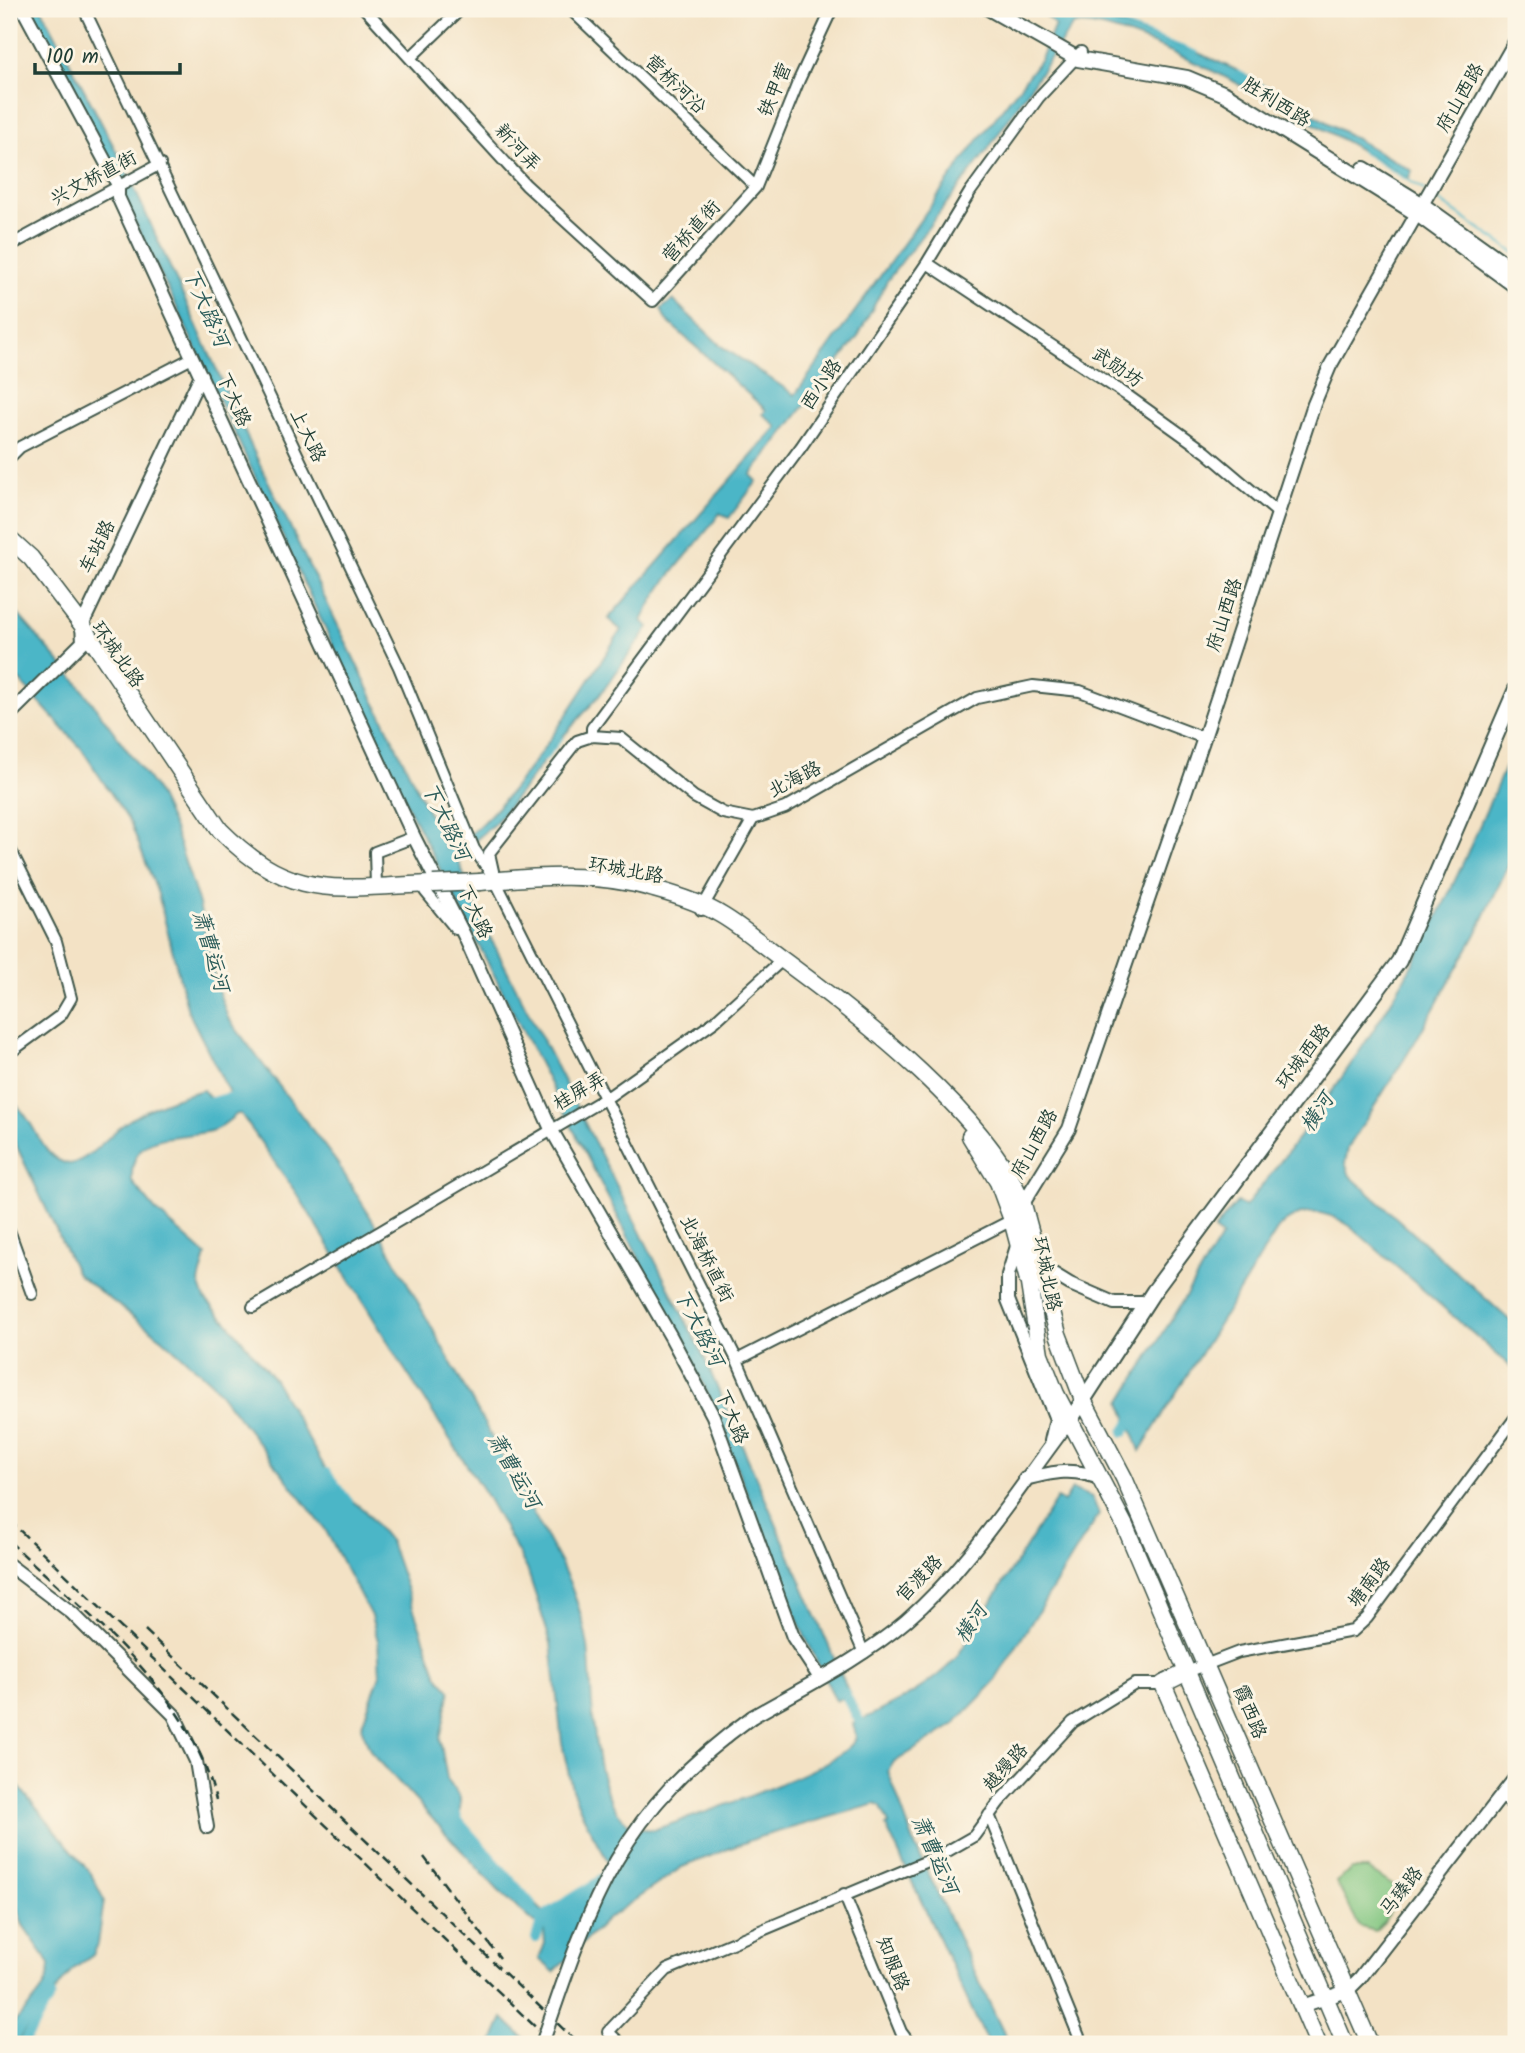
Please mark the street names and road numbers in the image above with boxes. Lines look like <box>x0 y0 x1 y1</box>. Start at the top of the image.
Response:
street label: 营桥河沿 <box>637 48 713 122</box>
street label: 铁甲营 <box>751 58 801 122</box>
street label: 府山西路 <box>1429 58 1493 138</box>
street label: 胜利西路 <box>1236 70 1316 136</box>
street label: 新河弄 <box>487 117 547 179</box>
street label: 兴文桥直街 <box>45 143 143 215</box>
street label: 营桥直街 <box>655 194 729 270</box>
street label: 武勋坊 <box>1085 340 1149 396</box>
street label: 西小路 <box>794 353 850 417</box>
street label: 下大路 <box>208 368 258 432</box>
street label: 上大路 <box>281 404 333 468</box>
street label: 车站路 <box>72 515 124 579</box>
street label: 府山西路 <box>1199 574 1251 656</box>
street label: 环城北路 <box>83 615 151 695</box>
street label: 北海路 <box>763 754 827 806</box>
street label: 环城北路 <box>586 850 666 892</box>
street label: 下大路 <box>448 880 500 944</box>
street label: 环城西路 <box>1269 1018 1339 1096</box>
street label: 桂屏弄 <box>548 1065 612 1119</box>
street label: 府山西路 <box>1003 1103 1067 1185</box>
street label: 北海桥直街 <box>671 1210 741 1308</box>
street label: 环城北路 <box>1023 1234 1069 1314</box>
street label: 下大路 <box>706 1385 756 1449</box>
street label: 官渡路 <box>889 1548 951 1610</box>
street label: 塘南路 <box>1341 1551 1399 1615</box>
street label: 霞西路 <box>1224 1680 1274 1744</box>
street label: 越缦路 <box>976 1737 1036 1799</box>
street label: 马臻路 <box>1373 1860 1431 1924</box>
street label: 知服路 <box>867 1932 917 1996</box>

